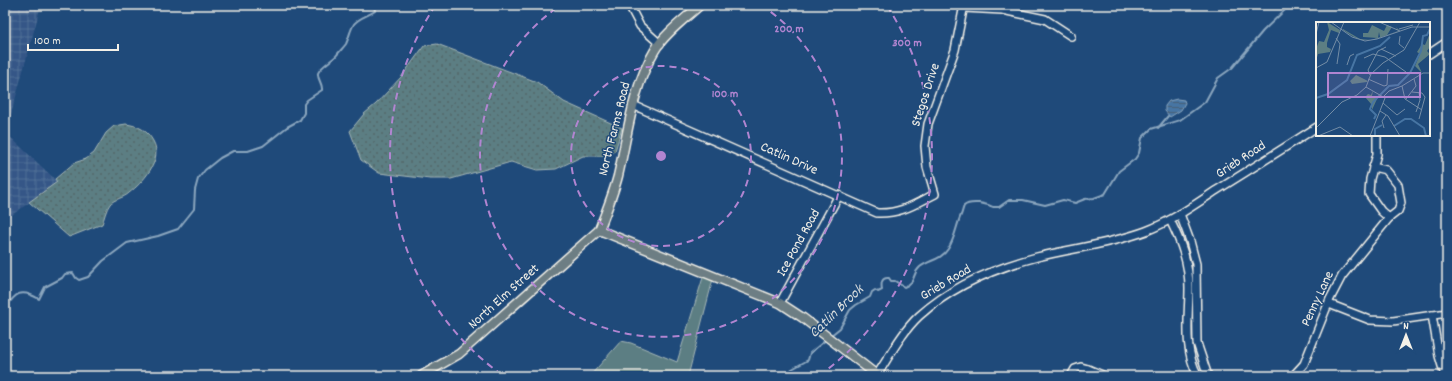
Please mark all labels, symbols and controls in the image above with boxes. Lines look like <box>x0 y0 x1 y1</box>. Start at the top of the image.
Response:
text: 200 m <box>774 21 804 38</box>
inset map <box>1316 22 1430 136</box>
scale bar <box>28 26 118 52</box>
text: 100 m <box>34 33 61 50</box>
text: 300 m <box>892 35 922 52</box>
street label: Stegos Drive <box>906 61 946 129</box>
street label: North Farms Road <box>594 80 636 178</box>
text: 100 m <box>712 86 738 103</box>
street label: Grieb Road <box>1212 136 1270 184</box>
street label: Catlin Drive <box>757 137 821 181</box>
centre of rings <box>654 149 668 163</box>
street label: Ice Pond Road <box>772 206 826 280</box>
street label: North Elm Street <box>464 260 544 334</box>
street label: Grieb Road <box>917 260 975 306</box>
street label: Penny Lane <box>1296 268 1340 330</box>
water label: Catlin Brook <box>805 279 871 344</box>
north arrow <box>1386 315 1426 355</box>
text: N <box>1403 319 1409 335</box>

